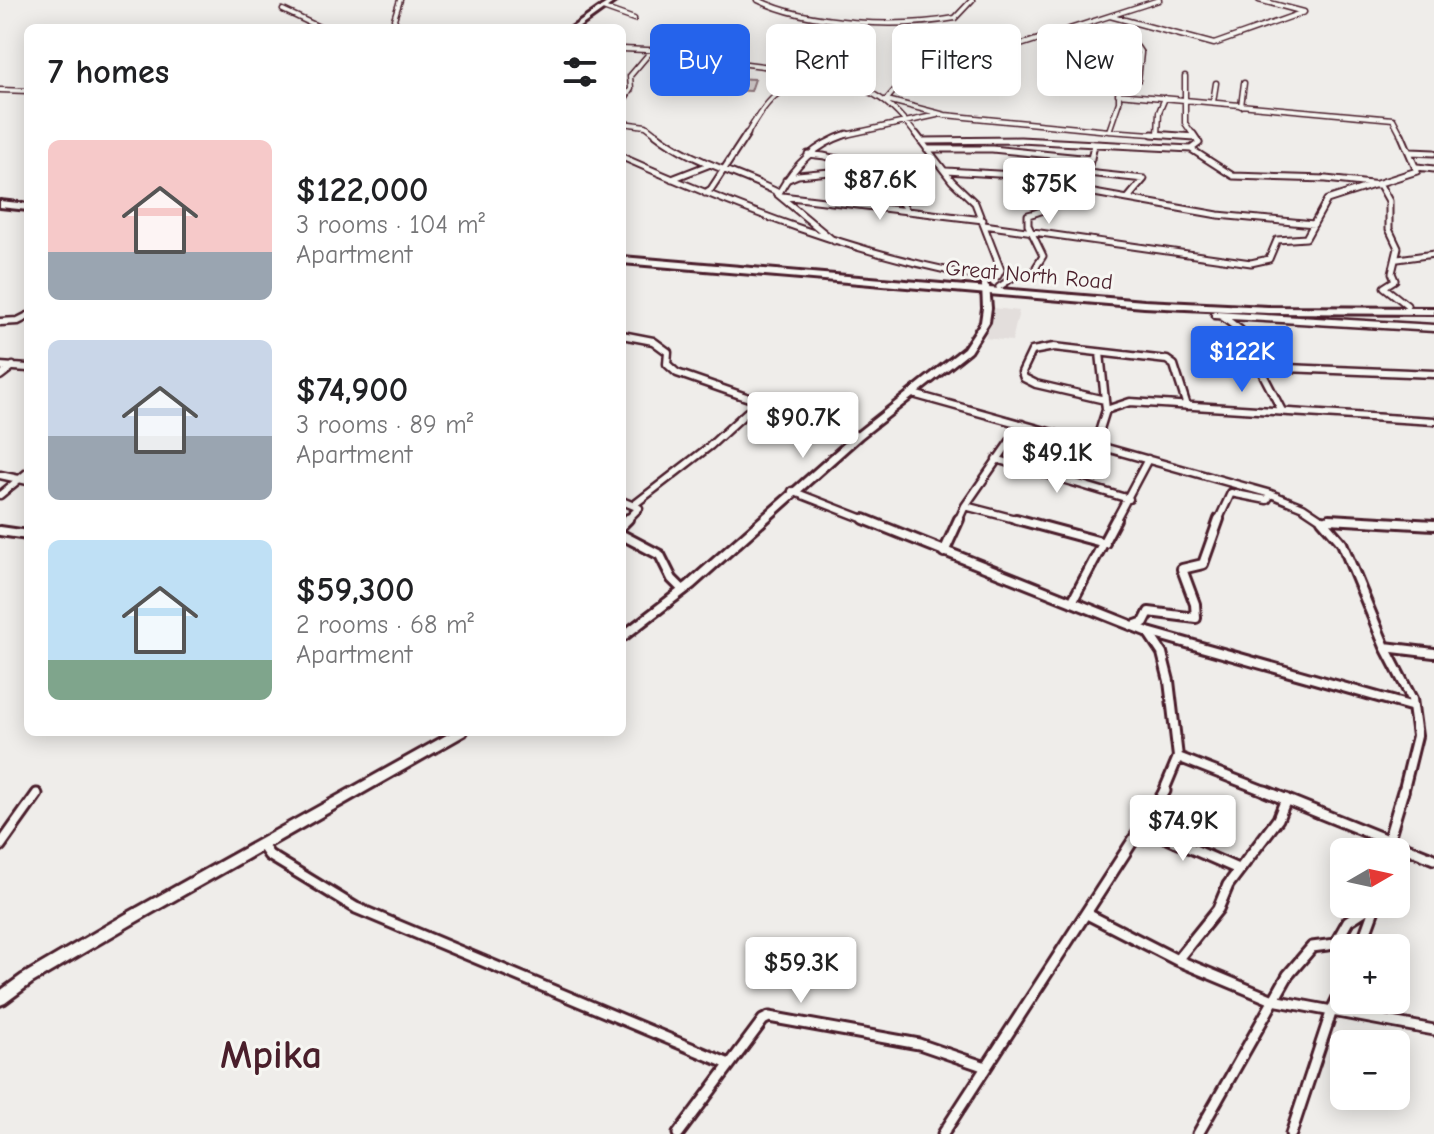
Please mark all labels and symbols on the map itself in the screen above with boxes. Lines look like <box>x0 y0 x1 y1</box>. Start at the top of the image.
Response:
pin: $87.6K <box>815 154 945 222</box>
pin: $75K <box>1002 158 1096 226</box>
street label: Great North Road <box>944 255 1114 295</box>
pin: $122K <box>1186 326 1298 394</box>
pin: $90.7K <box>738 392 868 460</box>
pin: $49.1K <box>992 427 1122 495</box>
pin: $74.9K <box>1118 795 1248 863</box>
north arrow <box>1330 838 1410 918</box>
pin: $59.3K <box>736 937 866 1005</box>
district label: Mpika <box>220 1032 322 1078</box>

